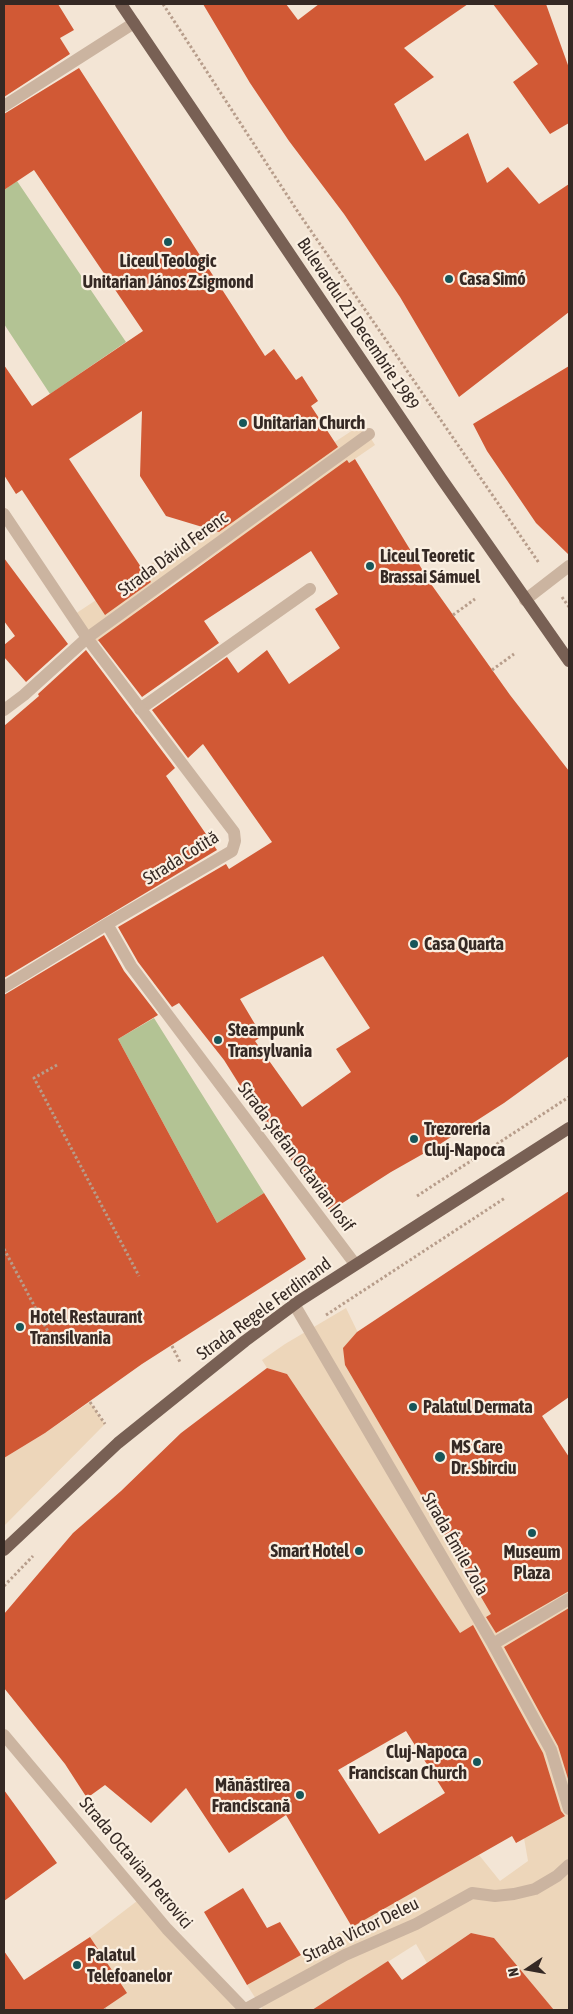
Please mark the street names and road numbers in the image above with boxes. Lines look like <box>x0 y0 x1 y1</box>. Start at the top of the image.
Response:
street label: Bulevardul 21 Decembrie 1989 <box>292 234 424 414</box>
street label: Strada Dávid Ferenc <box>114 507 232 601</box>
street label: Strada Cotită <box>139 826 223 890</box>
street label: Strada Ștefan Octavian Iosif <box>233 1078 359 1236</box>
street label: Strada Regele Ferdinand <box>193 1253 335 1365</box>
street label: Strada Émile Zola <box>417 1489 493 1599</box>
street label: Strada Octavian Petrovici <box>75 1793 197 1933</box>
street label: Strada Victor Deleu <box>300 1893 422 1967</box>

